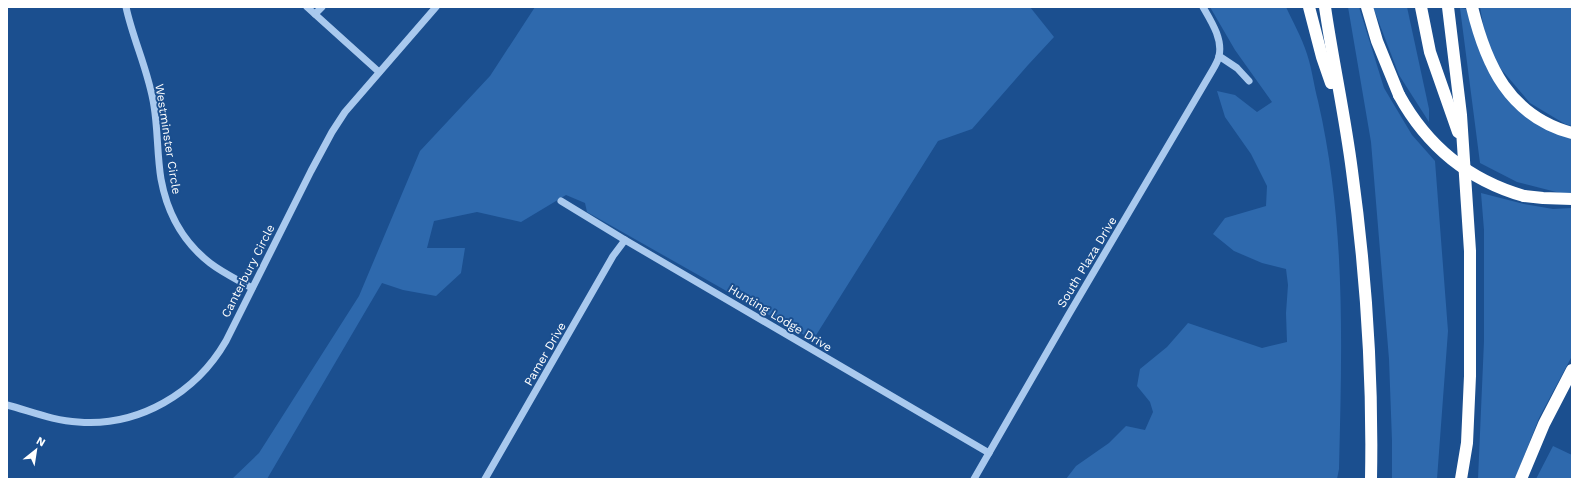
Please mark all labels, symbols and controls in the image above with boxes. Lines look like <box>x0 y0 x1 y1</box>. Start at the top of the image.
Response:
street label: Westminster Circle <box>152 83 184 195</box>
street label: South Plaza Drive <box>1054 214 1120 310</box>
street label: Canterbury Circle <box>219 222 278 320</box>
street label: Hunting Lodge Drive <box>726 281 834 355</box>
street label: Pamer Drive <box>521 320 569 388</box>
north arrow <box>16 430 56 470</box>
text: N <box>34 434 48 449</box>

